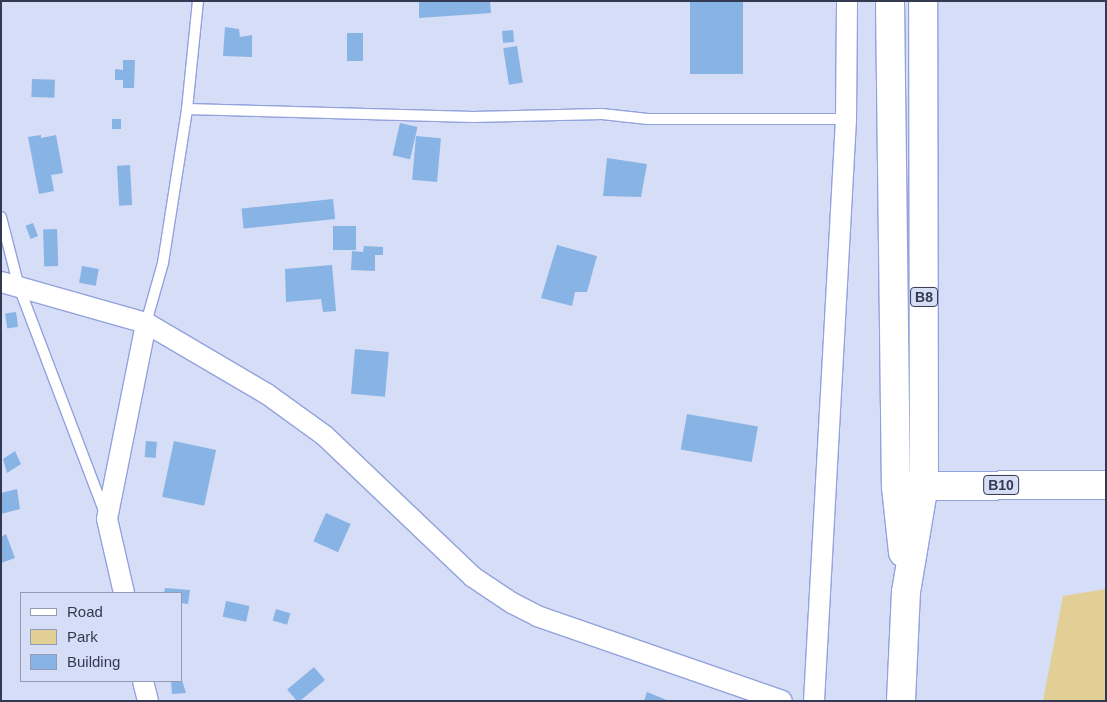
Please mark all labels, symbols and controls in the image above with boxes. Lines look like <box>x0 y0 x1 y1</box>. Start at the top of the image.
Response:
road number: B8 <box>909 286 939 308</box>
road number: B10 <box>982 474 1020 496</box>
legend <box>20 592 182 682</box>
text: Road <box>67 603 103 620</box>
text: Park <box>67 628 98 645</box>
text: Building <box>67 653 120 670</box>

